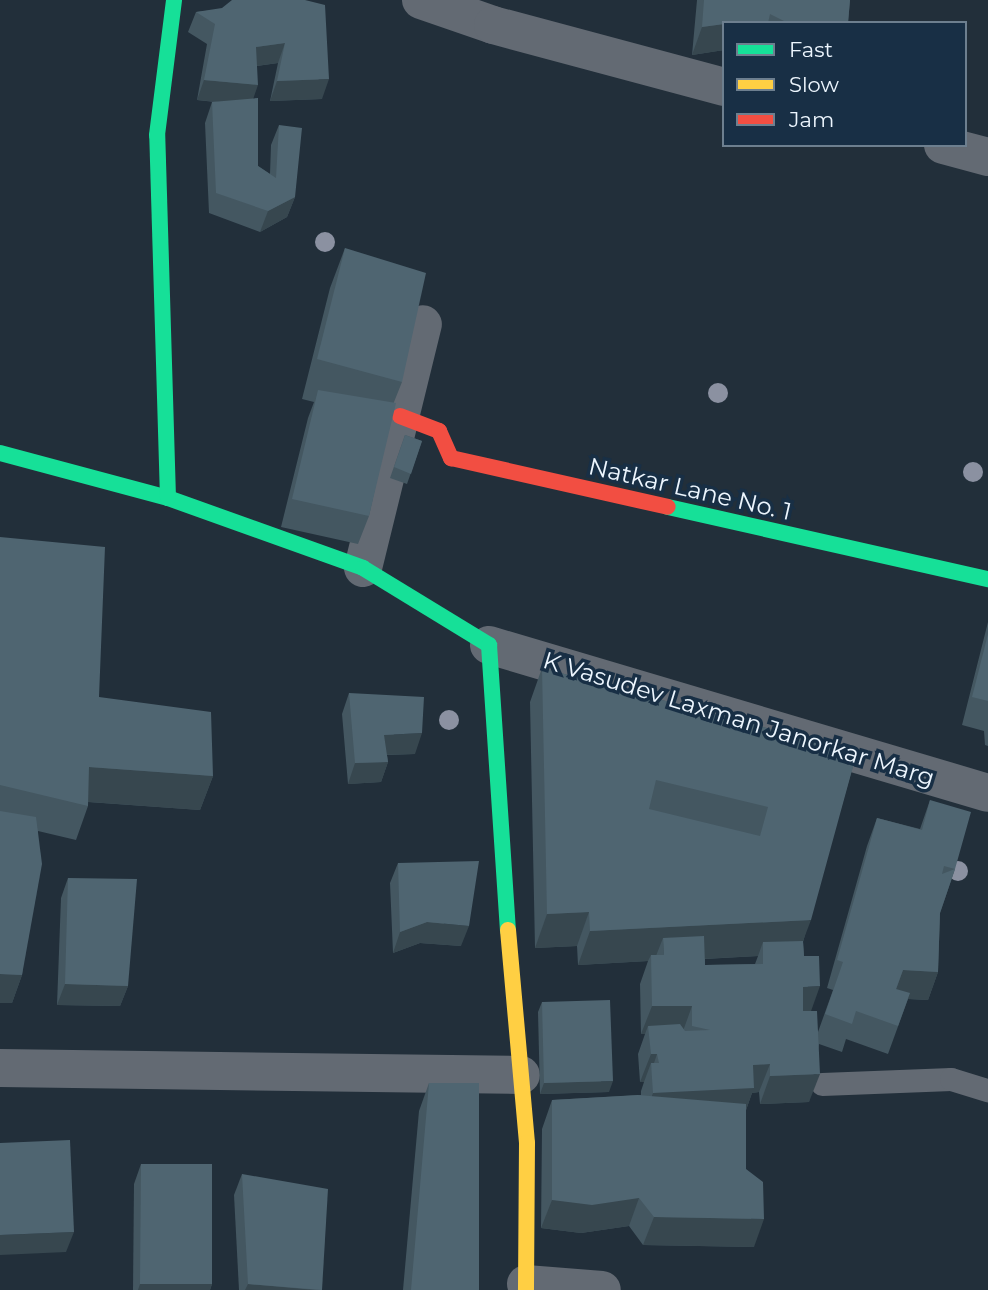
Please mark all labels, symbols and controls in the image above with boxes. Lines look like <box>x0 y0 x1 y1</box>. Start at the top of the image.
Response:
legend <box>722 21 967 147</box>
text: Fast <box>789 37 833 62</box>
text: Slow <box>789 72 839 97</box>
text: Jam <box>789 107 834 132</box>
street label: Natkar Lane No. 1 <box>586 452 794 526</box>
street label: K Vasudev Laxman Janorkar Marg <box>540 646 938 792</box>

